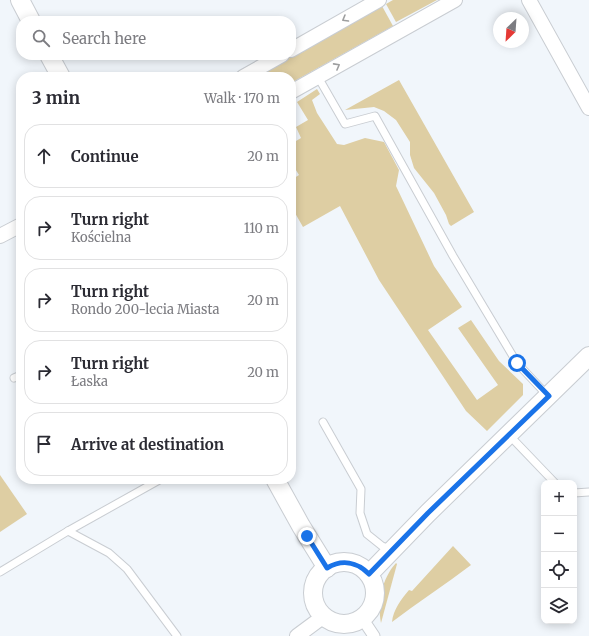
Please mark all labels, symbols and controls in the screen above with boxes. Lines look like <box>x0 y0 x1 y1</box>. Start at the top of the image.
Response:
north arrow <box>493 12 529 48</box>
one-way arrow <box>342 15 349 22</box>
search box <box>16 16 296 60</box>
icon: search <box>30 27 52 49</box>
text: Search here <box>62 29 146 48</box>
one-way arrow <box>333 64 340 71</box>
text: 3 min <box>32 87 80 109</box>
text: Walk · 170 m <box>204 90 280 107</box>
icon: ahead <box>33 145 55 167</box>
text: Continue <box>71 147 139 166</box>
text: 20 m <box>247 148 279 165</box>
text: Turn right <box>71 210 149 229</box>
icon: right <box>33 217 55 239</box>
text: 110 m <box>244 220 279 237</box>
text: Kościelna <box>71 229 131 246</box>
text: Turn right <box>71 282 149 301</box>
icon: right <box>33 289 55 311</box>
text: 20 m <box>247 292 279 309</box>
text: Rondo 200-lecia Miasta <box>71 301 220 318</box>
text: Turn right <box>71 354 149 373</box>
route start <box>508 354 526 372</box>
icon: right <box>33 361 55 383</box>
text: 20 m <box>247 364 279 381</box>
text: Łaska <box>71 373 108 390</box>
icon: arrive <box>33 433 55 455</box>
text: Arrive at destination <box>71 435 224 454</box>
map controls <box>541 480 577 624</box>
button: + <box>541 480 577 516</box>
button: − <box>541 516 577 552</box>
route end <box>298 527 316 545</box>
button: locate <box>541 552 577 588</box>
button: layers <box>541 588 577 624</box>

